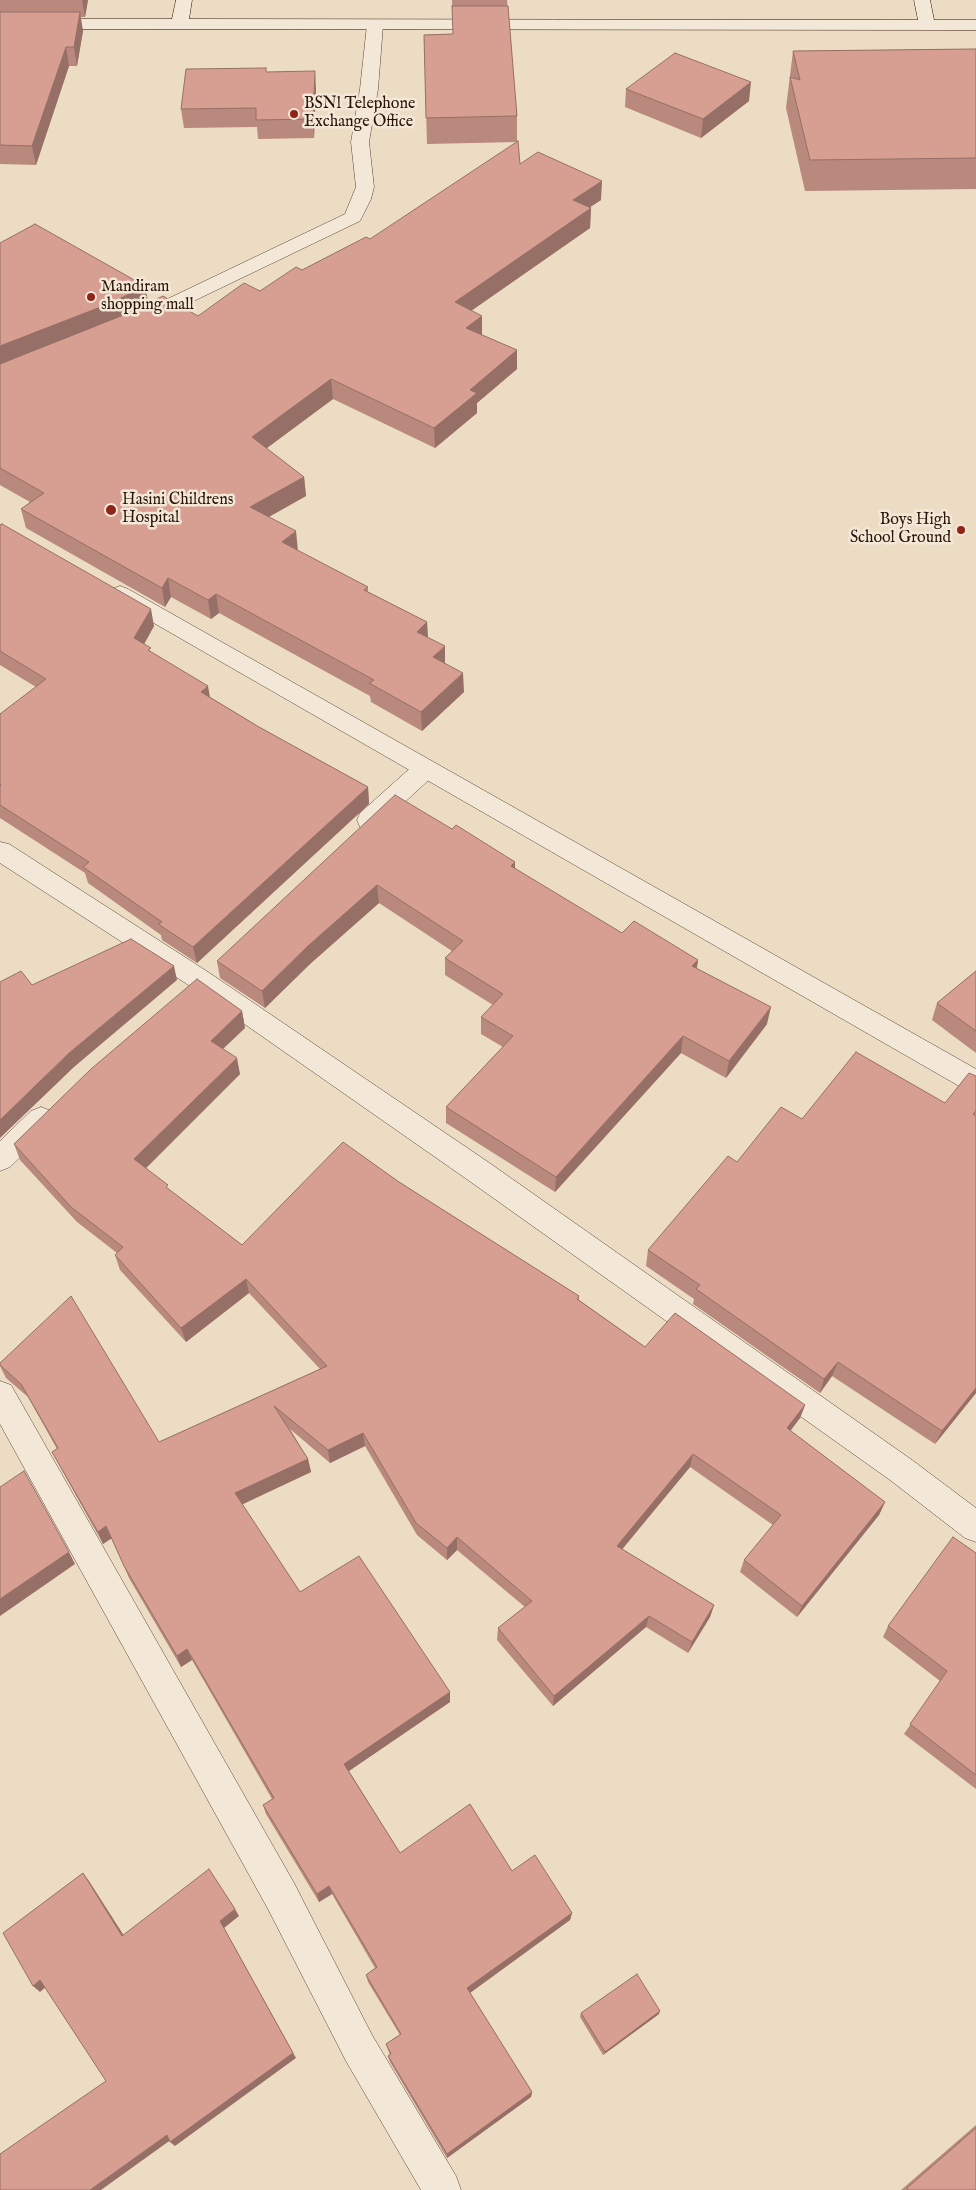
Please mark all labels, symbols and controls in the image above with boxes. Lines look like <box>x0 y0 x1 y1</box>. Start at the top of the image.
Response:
place label: BSNl Telephone Exchange Office <box>304 95 415 133</box>
marker: BSNl Telephone Exchange Office <box>288 108 300 120</box>
place label: Mandiram shopping mall <box>101 278 194 316</box>
marker: Mandiram shopping mall <box>85 291 97 303</box>
place label: Hasini Childrens Hospital <box>122 491 233 529</box>
marker: Hasini Childrens Hospital <box>104 503 118 517</box>
place label: Boys High School Ground <box>850 511 951 549</box>
marker: Boys High School Ground <box>955 524 967 536</box>

